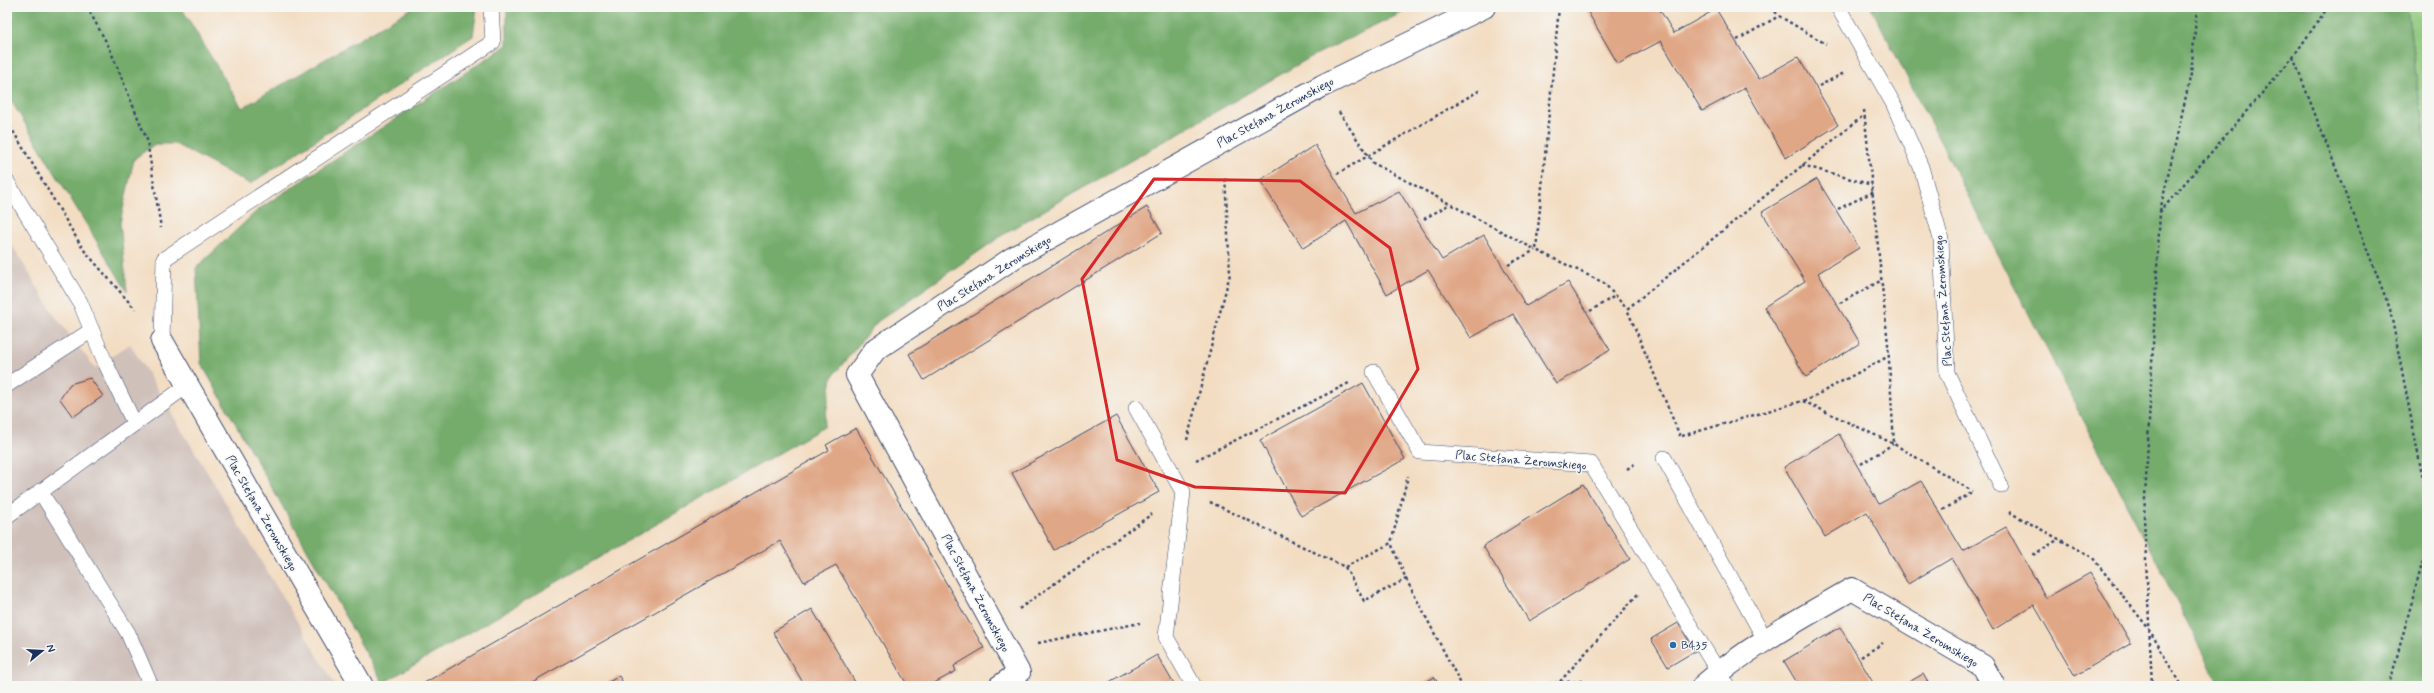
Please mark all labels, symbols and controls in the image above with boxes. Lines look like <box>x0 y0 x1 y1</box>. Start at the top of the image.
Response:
street label: Plac Stefana Żeromskiego <box>1214 74 1337 152</box>
street label: Plac Stefana Żeromskiego <box>935 232 1055 315</box>
street label: Plac Stefana Żeromskiego <box>1931 234 1957 367</box>
street label: Plac Stefana Żeromskiego <box>1455 447 1588 475</box>
street label: Plac Stefana Żeromskiego <box>221 453 301 575</box>
street label: Plac Stefana Żeromskiego <box>937 532 1013 656</box>
street label: Plac Stefana Żeromskiego <box>1860 590 1981 672</box>
north arrow <box>22 631 62 671</box>
place label: B435 <box>1681 638 1708 654</box>
marker: B435 <box>1668 640 1678 650</box>
text: N <box>43 643 58 654</box>

